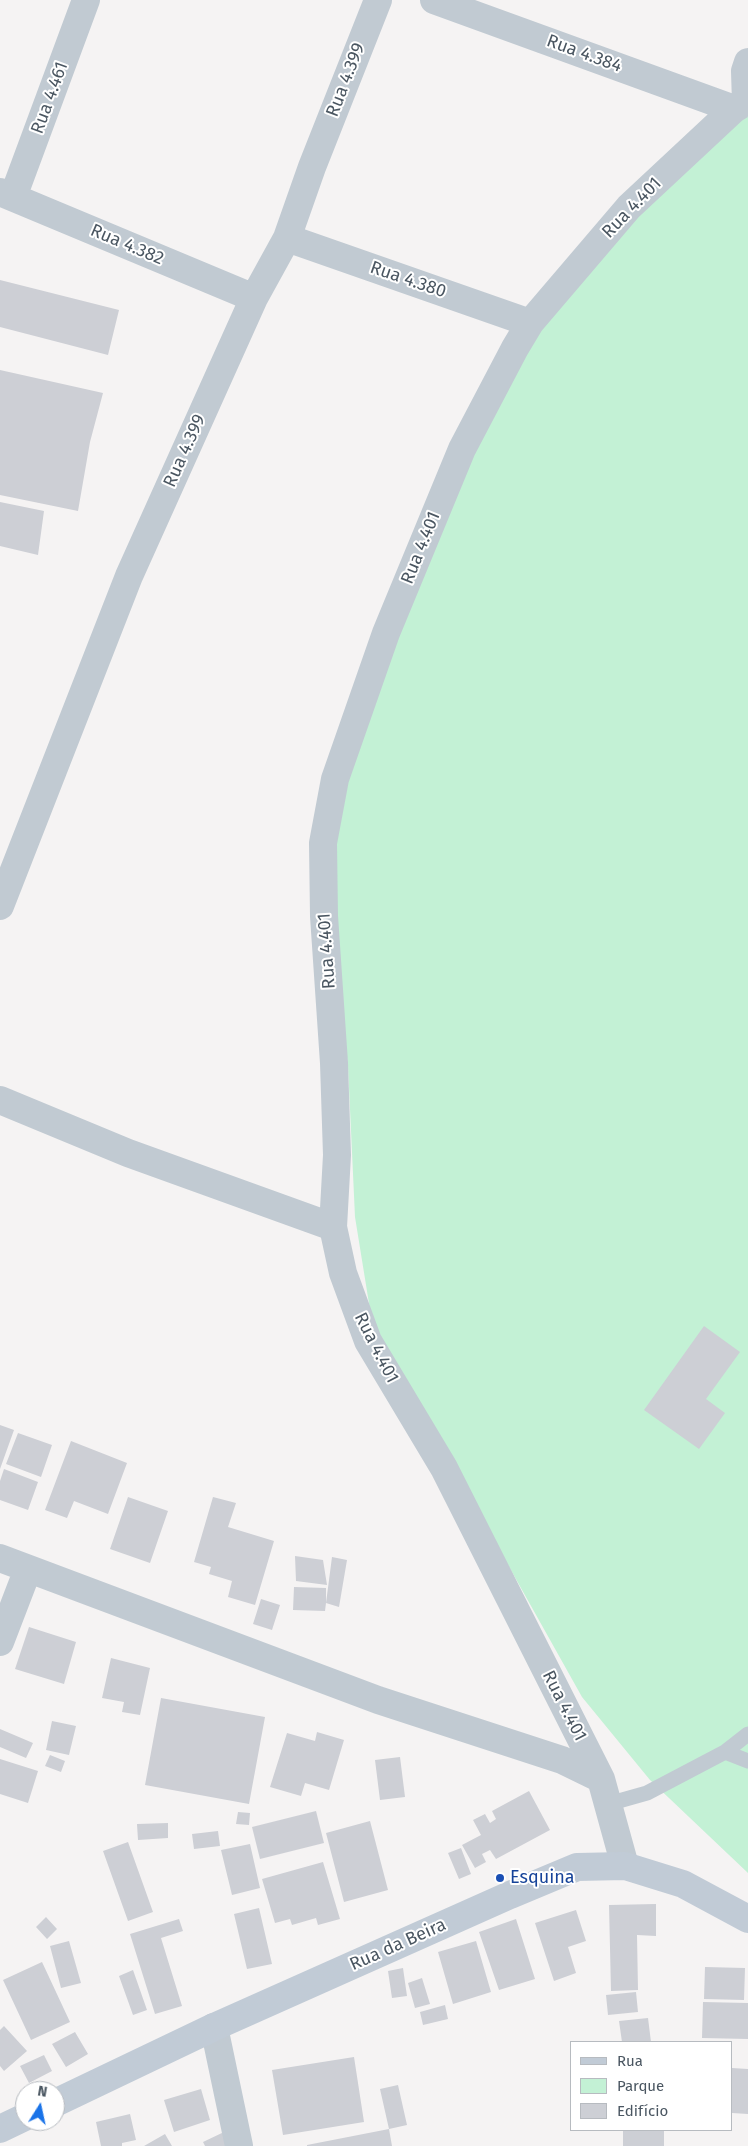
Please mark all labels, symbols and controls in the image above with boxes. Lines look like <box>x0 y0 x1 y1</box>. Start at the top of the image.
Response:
street label: Rua 4.384 <box>543 30 625 78</box>
street label: Rua 4.399 <box>322 40 370 120</box>
street label: Rua 4.461 <box>27 59 73 137</box>
street label: Rua 4.401 <box>598 173 666 243</box>
street label: Rua 4.382 <box>87 220 167 270</box>
street label: Rua 4.380 <box>367 257 449 303</box>
street label: Rua 4.399 <box>159 411 211 491</box>
street label: Rua 4.401 <box>397 509 445 587</box>
street label: Rua 4.401 <box>314 912 340 990</box>
street label: Rua 4.401 <box>349 1309 403 1387</box>
street label: Rua 4.401 <box>537 1667 591 1745</box>
place label: Esquina <box>510 1867 575 1889</box>
marker: Esquina <box>494 1872 506 1884</box>
street label: Rua da Beira <box>346 1914 450 1976</box>
legend <box>570 2041 733 2131</box>
text: Rua <box>617 2052 643 2070</box>
text: Parque <box>617 2077 664 2095</box>
north arrow <box>15 2081 65 2131</box>
text: N <box>36 2083 49 2101</box>
text: Edifício <box>617 2102 668 2120</box>

